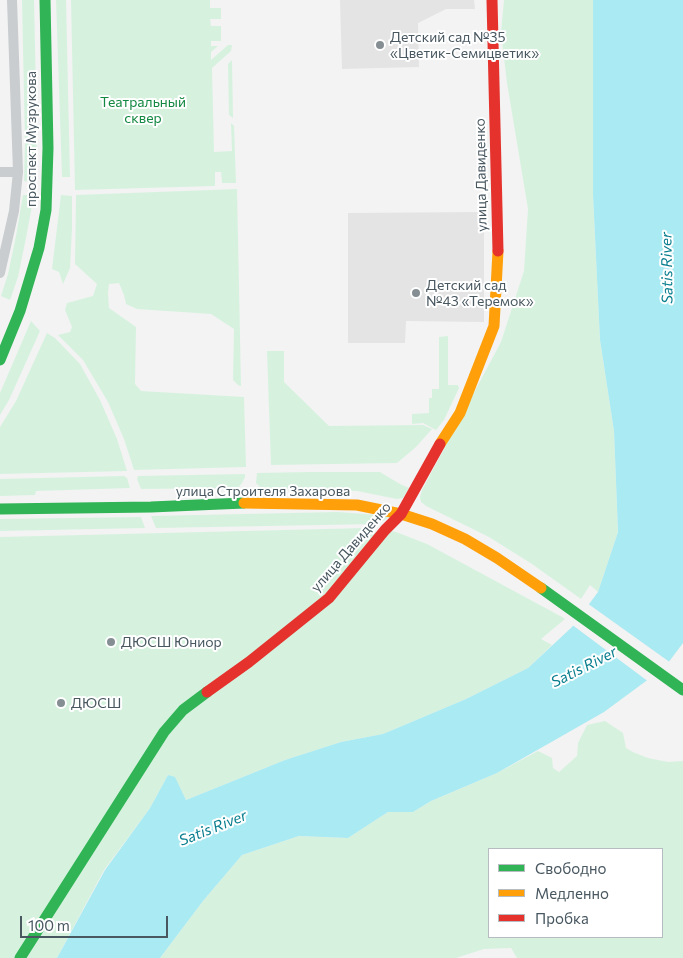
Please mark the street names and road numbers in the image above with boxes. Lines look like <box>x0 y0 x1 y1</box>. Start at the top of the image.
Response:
street label: проспект Музрукова <box>23 71 39 207</box>
street label: улица Давиденко <box>472 118 490 232</box>
street label: улица Строителя Захарова <box>176 483 350 499</box>
street label: улица Давиденко <box>307 499 395 595</box>

